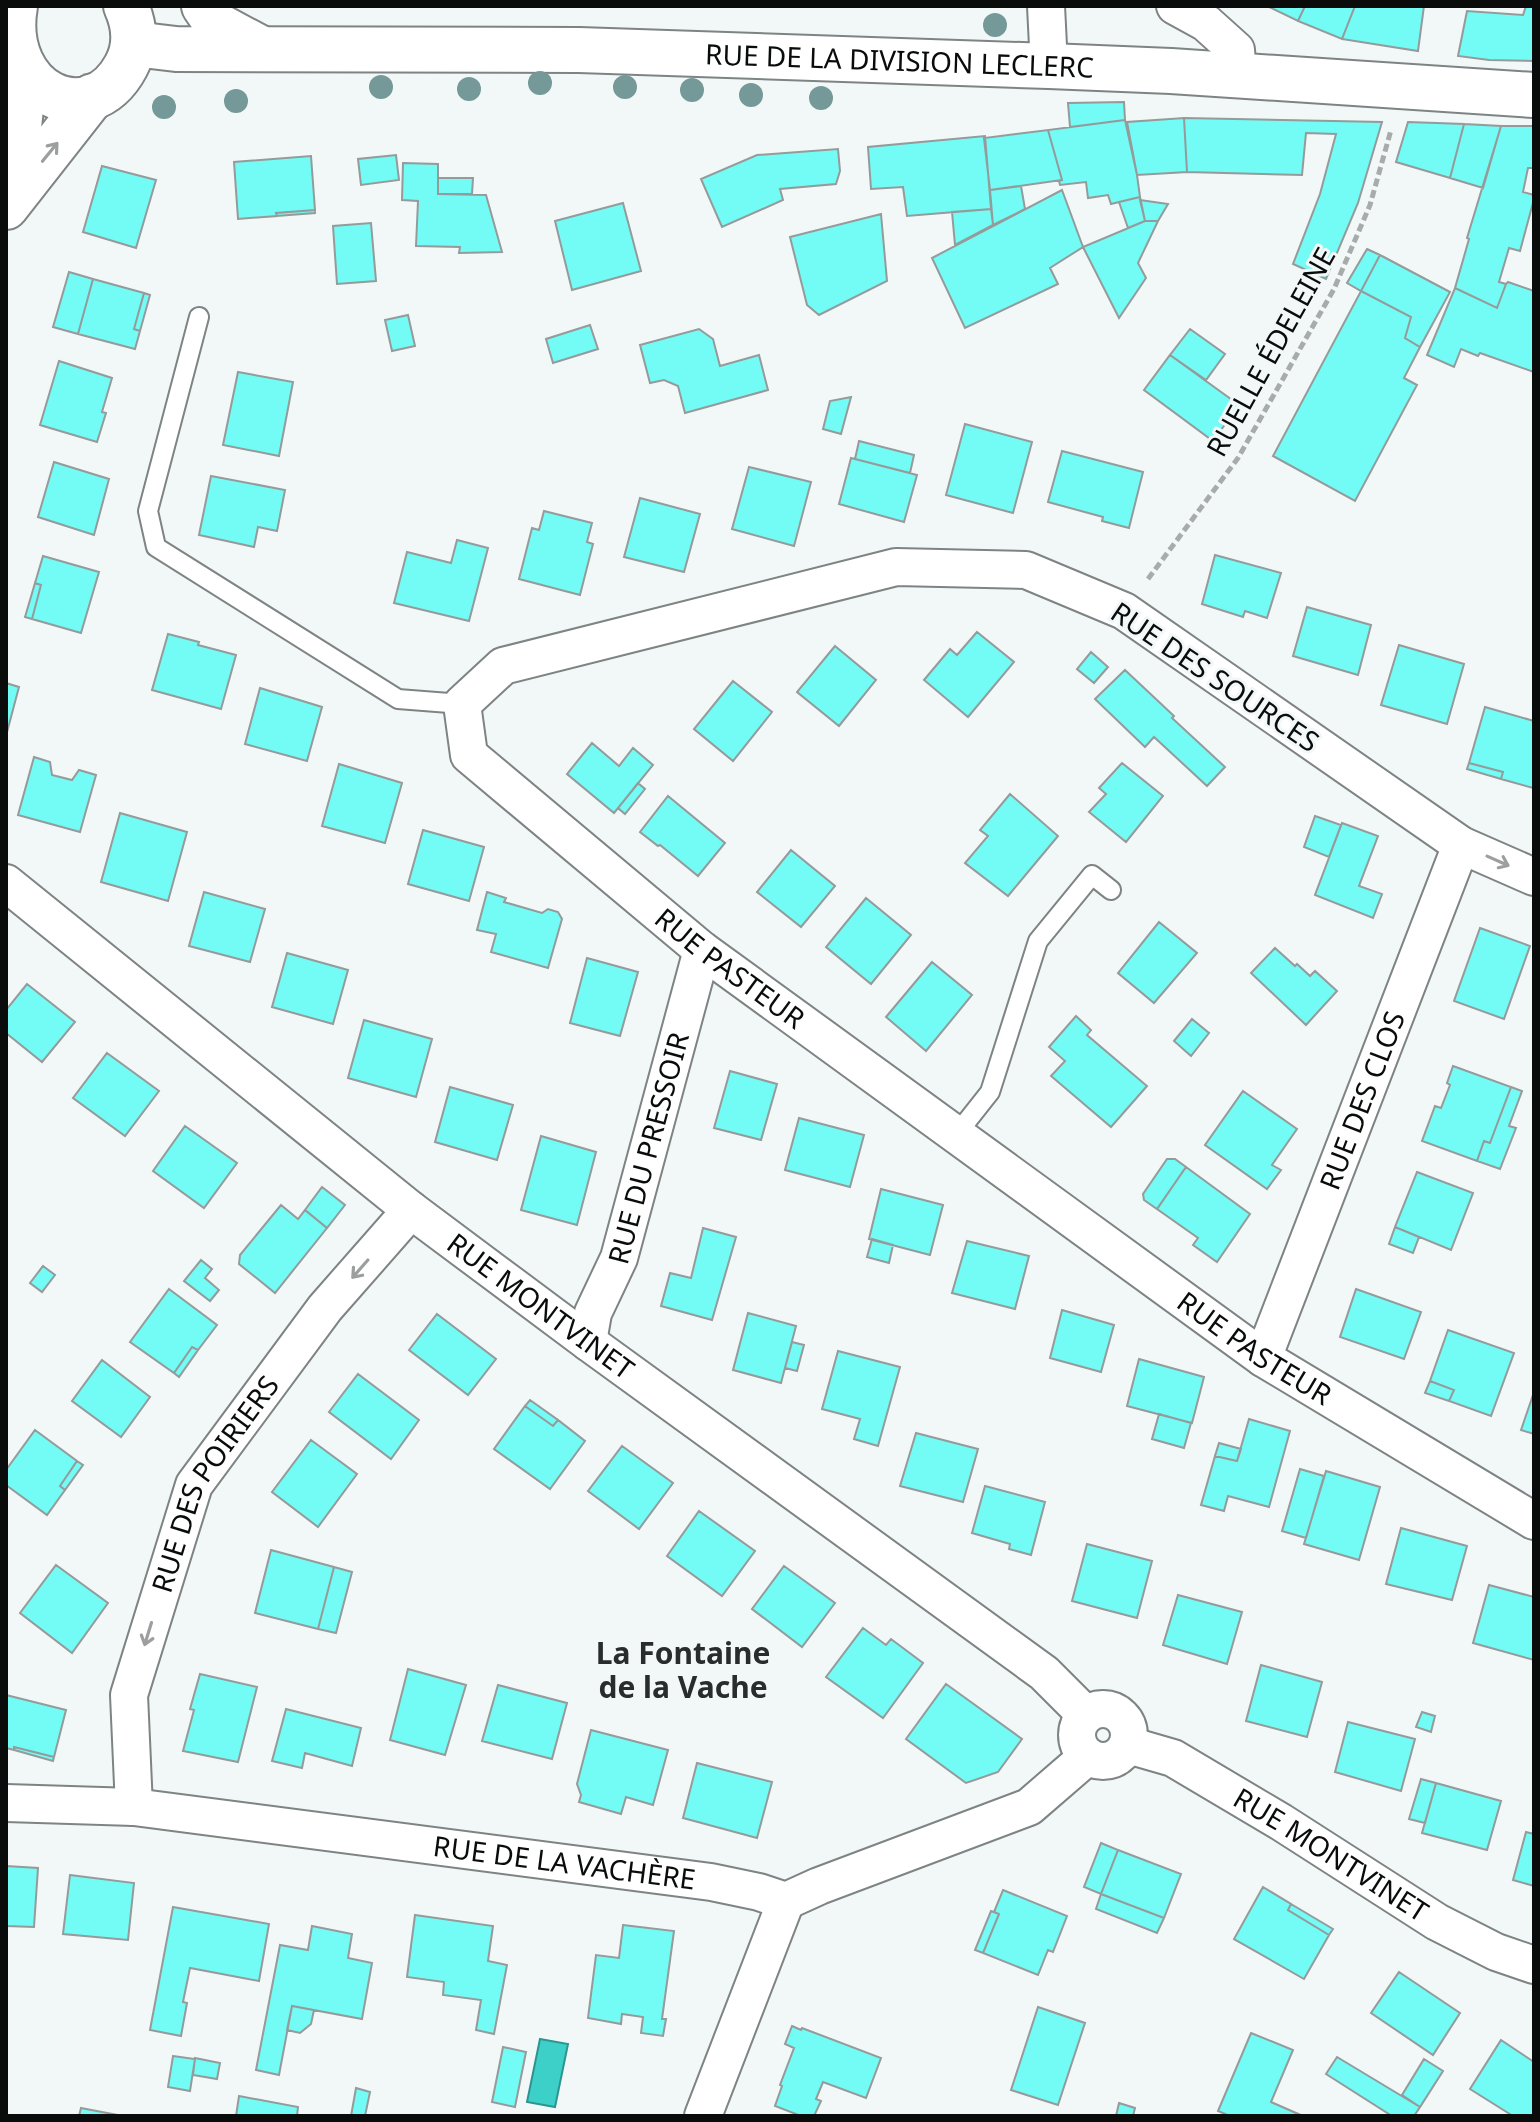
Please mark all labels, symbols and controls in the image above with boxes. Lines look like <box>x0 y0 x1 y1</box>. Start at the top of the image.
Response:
street label: RUE DE LA DIVISION LECLERC <box>705 34 1095 86</box>
one-way arrow <box>41 142 59 163</box>
street label: RUELLE ÉDELEINE <box>1197 240 1343 463</box>
street label: RUE DES SOURCES <box>1104 592 1327 760</box>
one-way arrow <box>1486 854 1510 869</box>
street label: RUE PASTEUR <box>647 899 813 1037</box>
street label: RUE DES CLOS <box>1310 1005 1413 1195</box>
street label: RUE DU PRESSOIR <box>598 1028 697 1268</box>
street label: RUE MONTVINET <box>440 1224 643 1388</box>
one-way arrow <box>351 1258 369 1278</box>
street label: RUE PASTEUR <box>1170 1282 1339 1413</box>
street label: RUE DES POIRIERS <box>142 1367 287 1597</box>
one-way arrow <box>140 1621 155 1646</box>
district label: La Fontaine de la Vache <box>596 1632 770 1707</box>
street label: RUE MONTVINET <box>1227 1778 1436 1930</box>
street label: RUE DE LA VACHÈRE <box>431 1826 698 1898</box>

